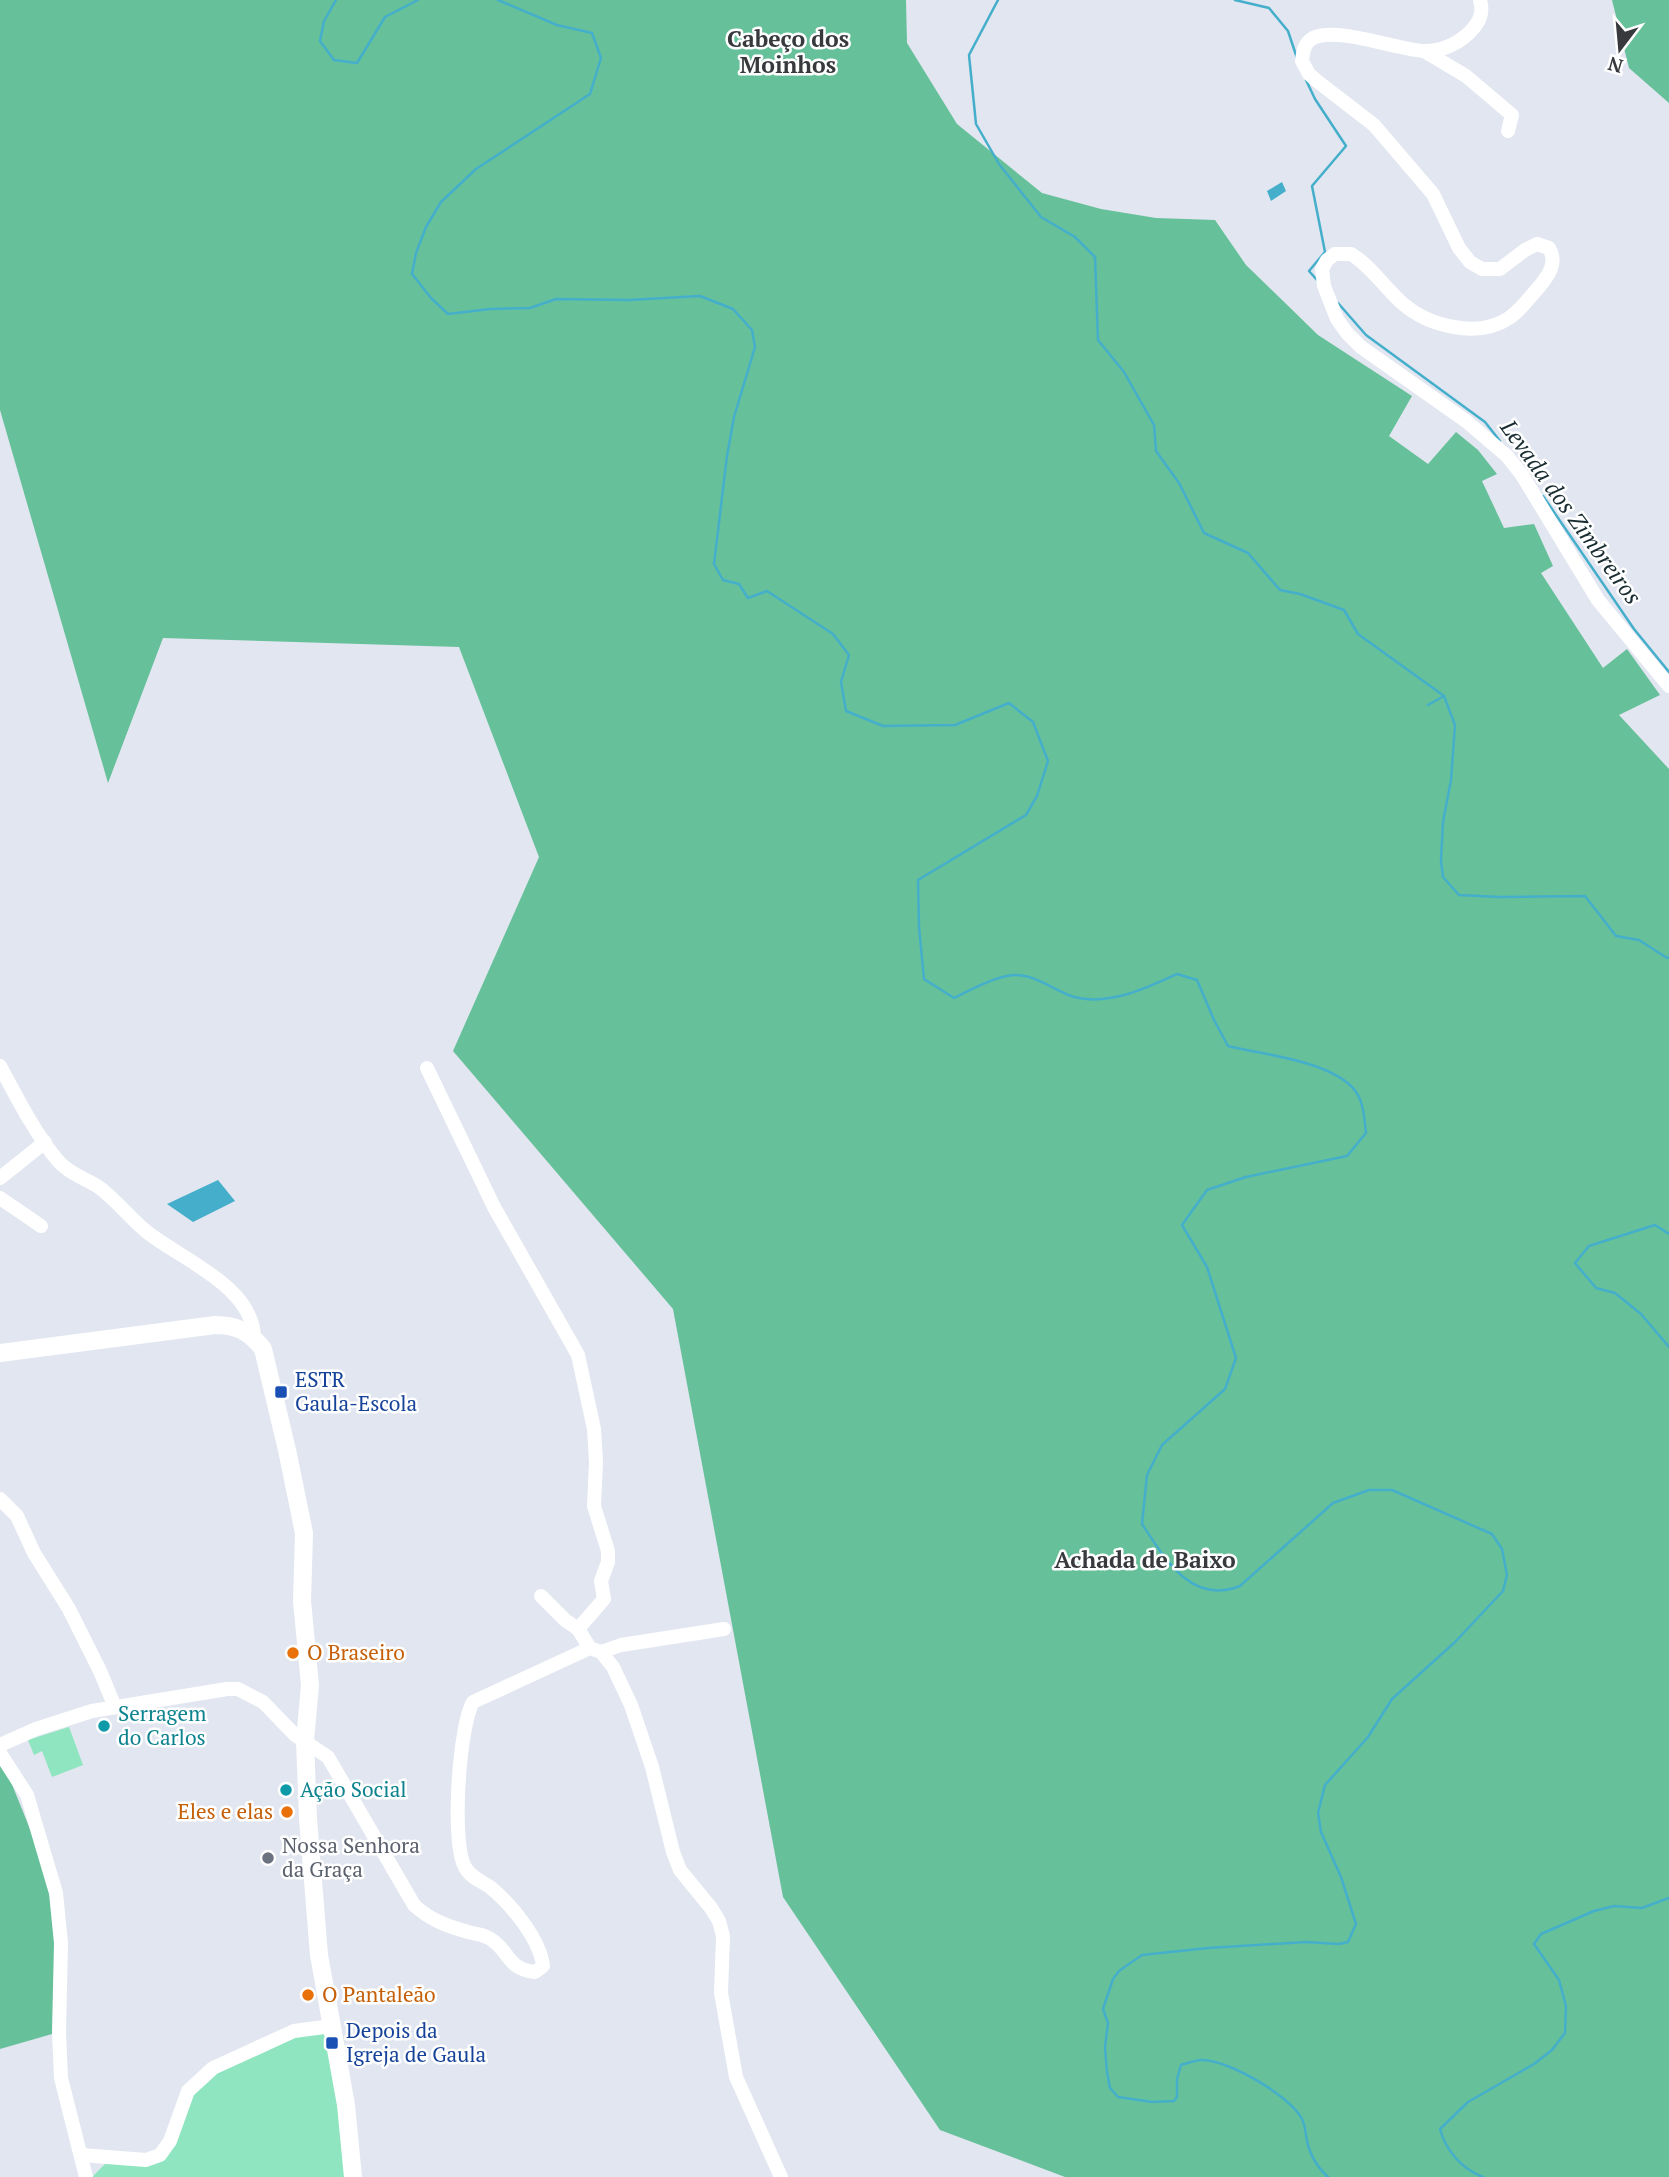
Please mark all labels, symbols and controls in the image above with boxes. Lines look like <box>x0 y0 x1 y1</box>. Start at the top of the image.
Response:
north arrow <box>1585 14 1655 84</box>
district label: Cabeço dos Moinhos <box>727 23 849 80</box>
text: N <box>1604 52 1626 80</box>
water label: Levada dos Zimbreiros <box>1493 412 1649 610</box>
place label: ESTR Gaula-Escola <box>295 1365 418 1417</box>
marker: ESTR Gaula-Escola <box>273 1384 289 1400</box>
district label: Achada de Baixo <box>1054 1544 1236 1575</box>
place label: O Braseiro <box>307 1638 405 1666</box>
marker: O Braseiro <box>285 1645 301 1661</box>
place label: Serragem do Carlos <box>118 1699 206 1751</box>
marker: Serragem do Carlos <box>96 1718 112 1734</box>
place label: Ação Social <box>300 1775 407 1803</box>
marker: Ação Social <box>278 1782 294 1798</box>
place label: Eles e elas <box>177 1797 273 1825</box>
marker: Eles e elas <box>279 1804 295 1820</box>
place label: Nossa Senhora da Graça <box>282 1831 420 1883</box>
marker: Nossa Senhora da Graça <box>260 1850 276 1866</box>
place label: O Pantaleão <box>322 1980 436 2008</box>
marker: O Pantaleão <box>300 1987 316 2003</box>
place label: Depois da Igreja de Gaula <box>346 2016 487 2068</box>
marker: Depois da Igreja de Gaula <box>324 2035 340 2051</box>

